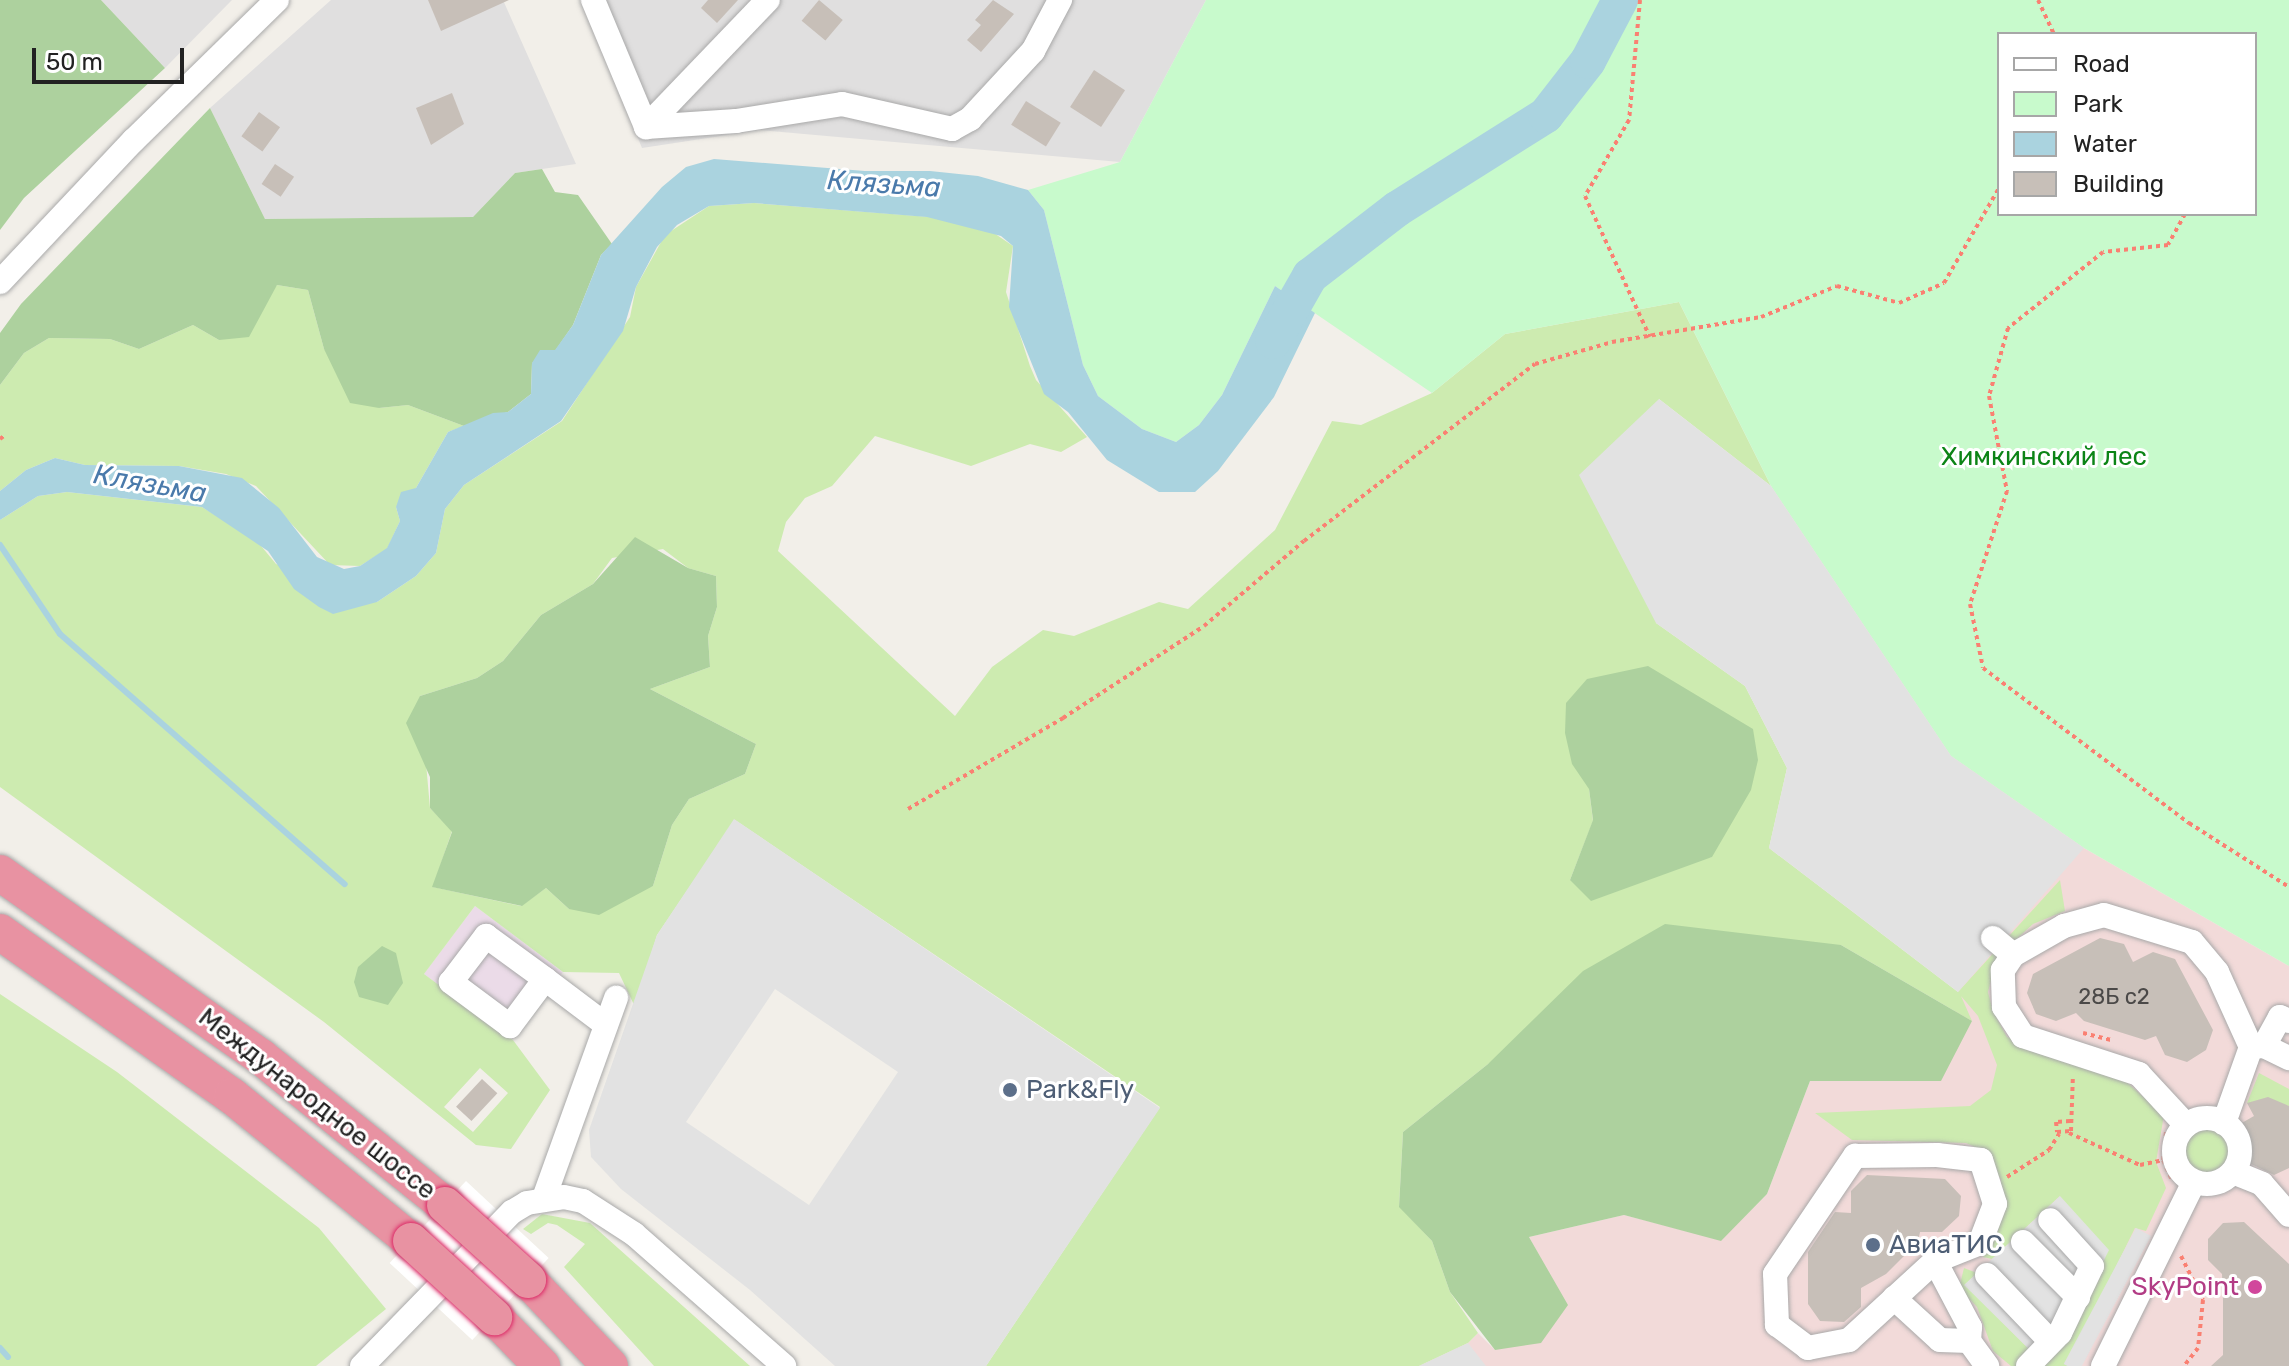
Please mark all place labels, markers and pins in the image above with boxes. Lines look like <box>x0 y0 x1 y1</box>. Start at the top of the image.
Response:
place label: Park&Fly <box>1026 1074 1134 1106</box>
marker: Park&Fly <box>1001 1081 1019 1099</box>
place label: АвиаТИС <box>1889 1229 2003 1261</box>
marker: АвиаТИС <box>1864 1236 1882 1254</box>
place label: SkyPoint <box>2132 1271 2239 1303</box>
marker: SkyPoint <box>2246 1278 2264 1296</box>

